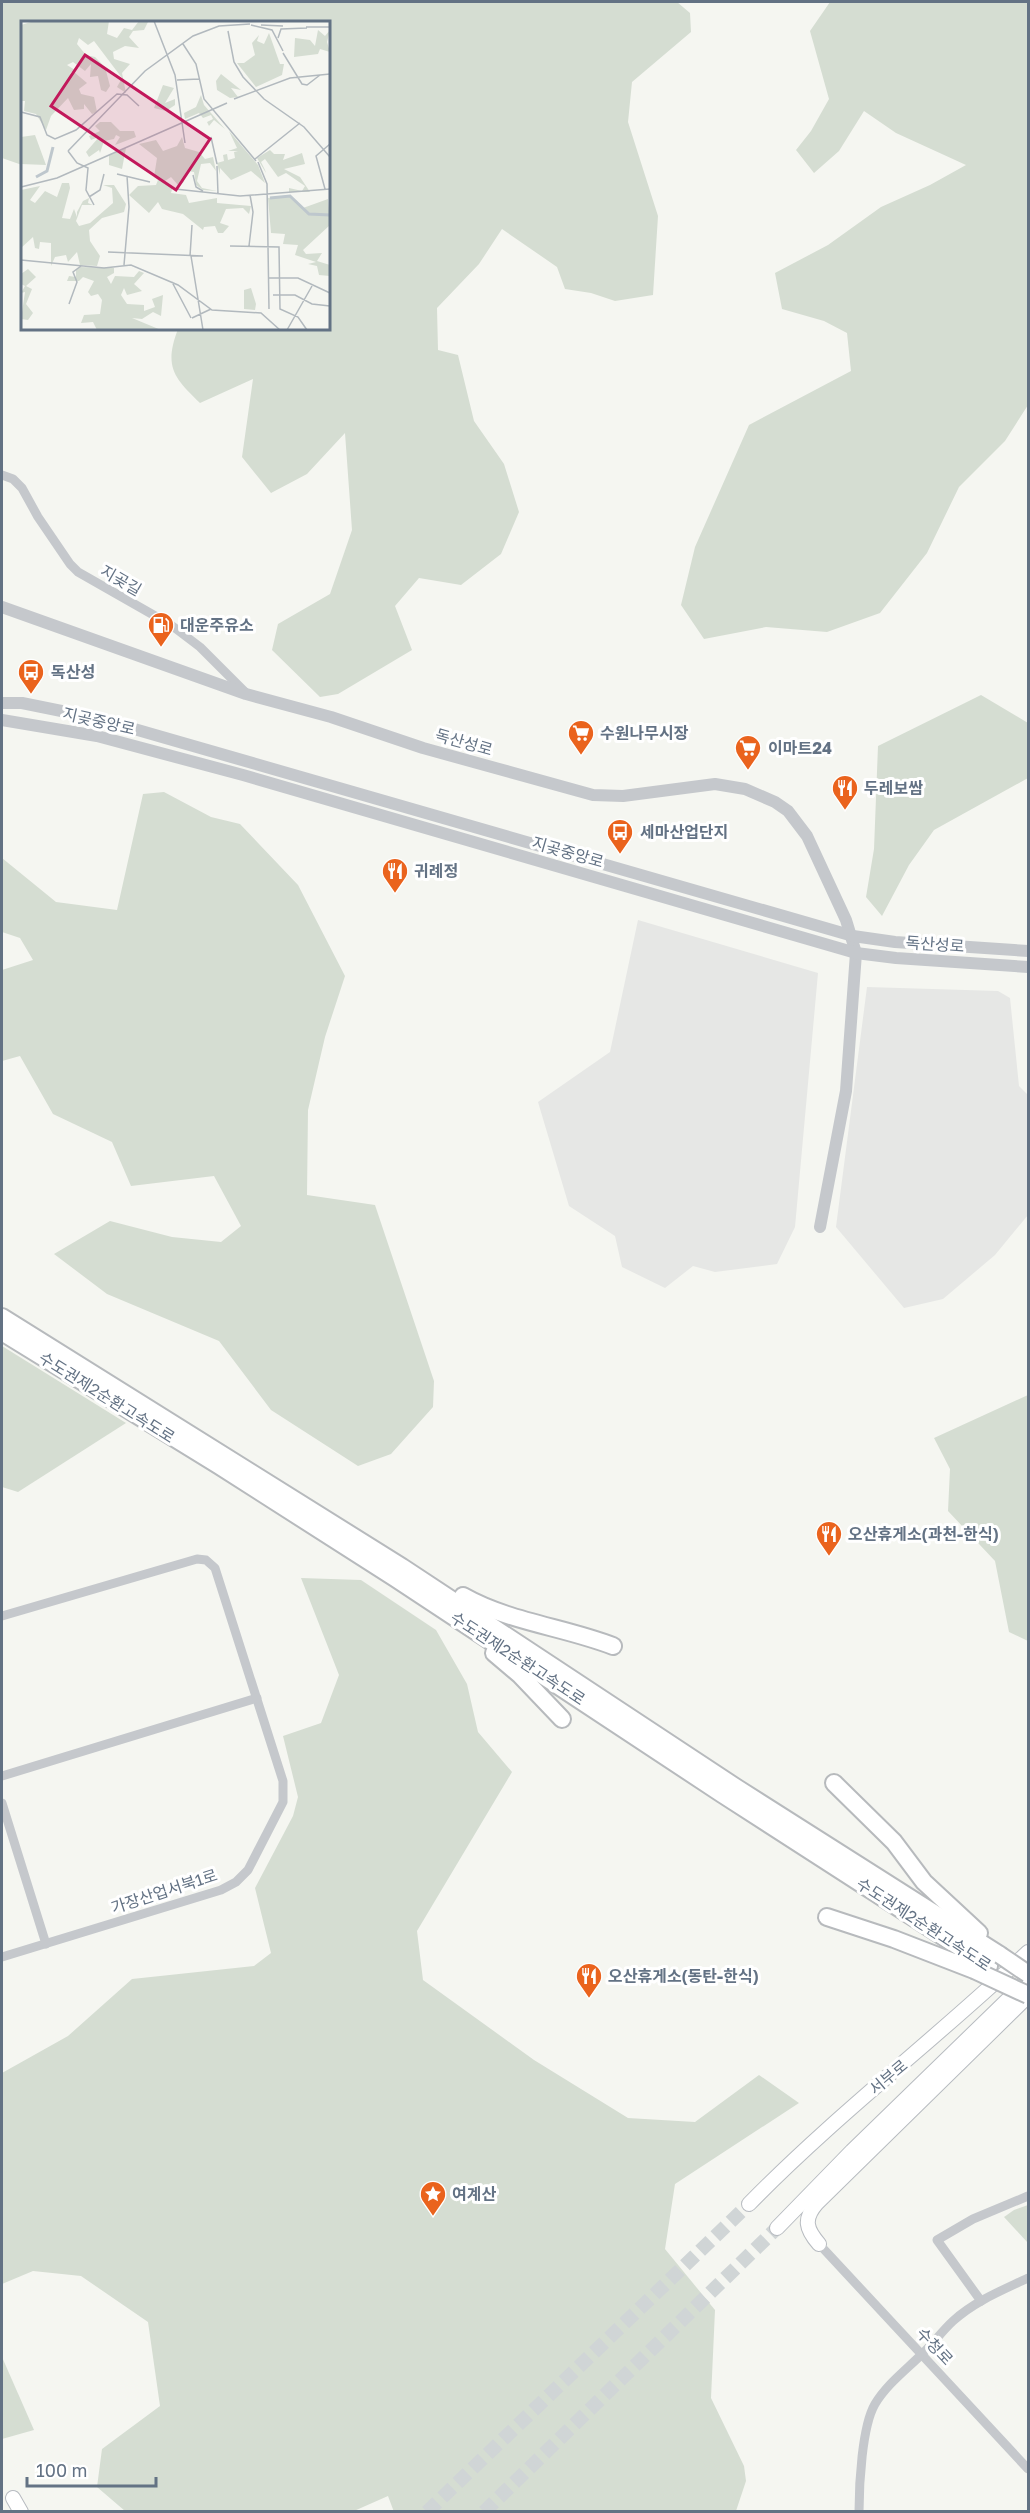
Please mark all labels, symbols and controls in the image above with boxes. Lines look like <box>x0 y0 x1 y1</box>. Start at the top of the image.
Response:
inset map <box>21 21 330 330</box>
street label: 지곶길 <box>97 560 145 600</box>
fuel station icon: 대운주유소 <box>146 610 176 648</box>
place label: 대운주유소 <box>180 615 254 635</box>
bus stop icon: 독산성 <box>16 657 46 695</box>
place label: 독산성 <box>51 662 95 682</box>
street label: 지곶중앙로 <box>61 703 137 739</box>
supermarket icon: 수원나무시장 <box>566 718 596 756</box>
place label: 수원나무시장 <box>600 723 689 743</box>
street label: 독산성로 <box>433 724 495 760</box>
supermarket icon: 이마트24 <box>733 733 763 771</box>
place label: 이마트24 <box>768 738 832 758</box>
restaurant icon: 두레보쌈 <box>830 773 860 811</box>
place label: 두레보쌈 <box>864 778 923 798</box>
bus stop icon: 세마산업단지 <box>605 817 635 855</box>
place label: 세마산업단지 <box>640 822 728 842</box>
street label: 지곶중앙로 <box>530 832 606 872</box>
restaurant icon: 귀례정 <box>380 856 410 894</box>
place label: 귀례정 <box>414 861 458 881</box>
street label: 독산성로 <box>905 932 965 956</box>
street label: 수도권제2순환고속도로 <box>35 1347 179 1447</box>
restaurant icon: 오산휴게소(과천-한식) <box>814 1519 844 1557</box>
place label: 오산휴게소(과천-한식) <box>848 1524 999 1544</box>
street label: 수도권제2순환고속도로 <box>447 1607 589 1709</box>
street label: 가장산업서북1로 <box>108 1864 220 1918</box>
street label: 수도권제2순환고속도로 <box>853 1873 995 1975</box>
restaurant icon: 오산휴게소(동탄-한식) <box>574 1961 604 1999</box>
place label: 오산휴게소(동탄-한식) <box>608 1966 759 1986</box>
street label: 서부로 <box>865 2055 912 2099</box>
place icon: 여계산 <box>418 2179 448 2217</box>
place label: 여계산 <box>452 2184 496 2204</box>
street label: 수청로 <box>913 2323 958 2369</box>
scale bar <box>27 2450 156 2488</box>
text: 100 m <box>36 2459 87 2481</box>

